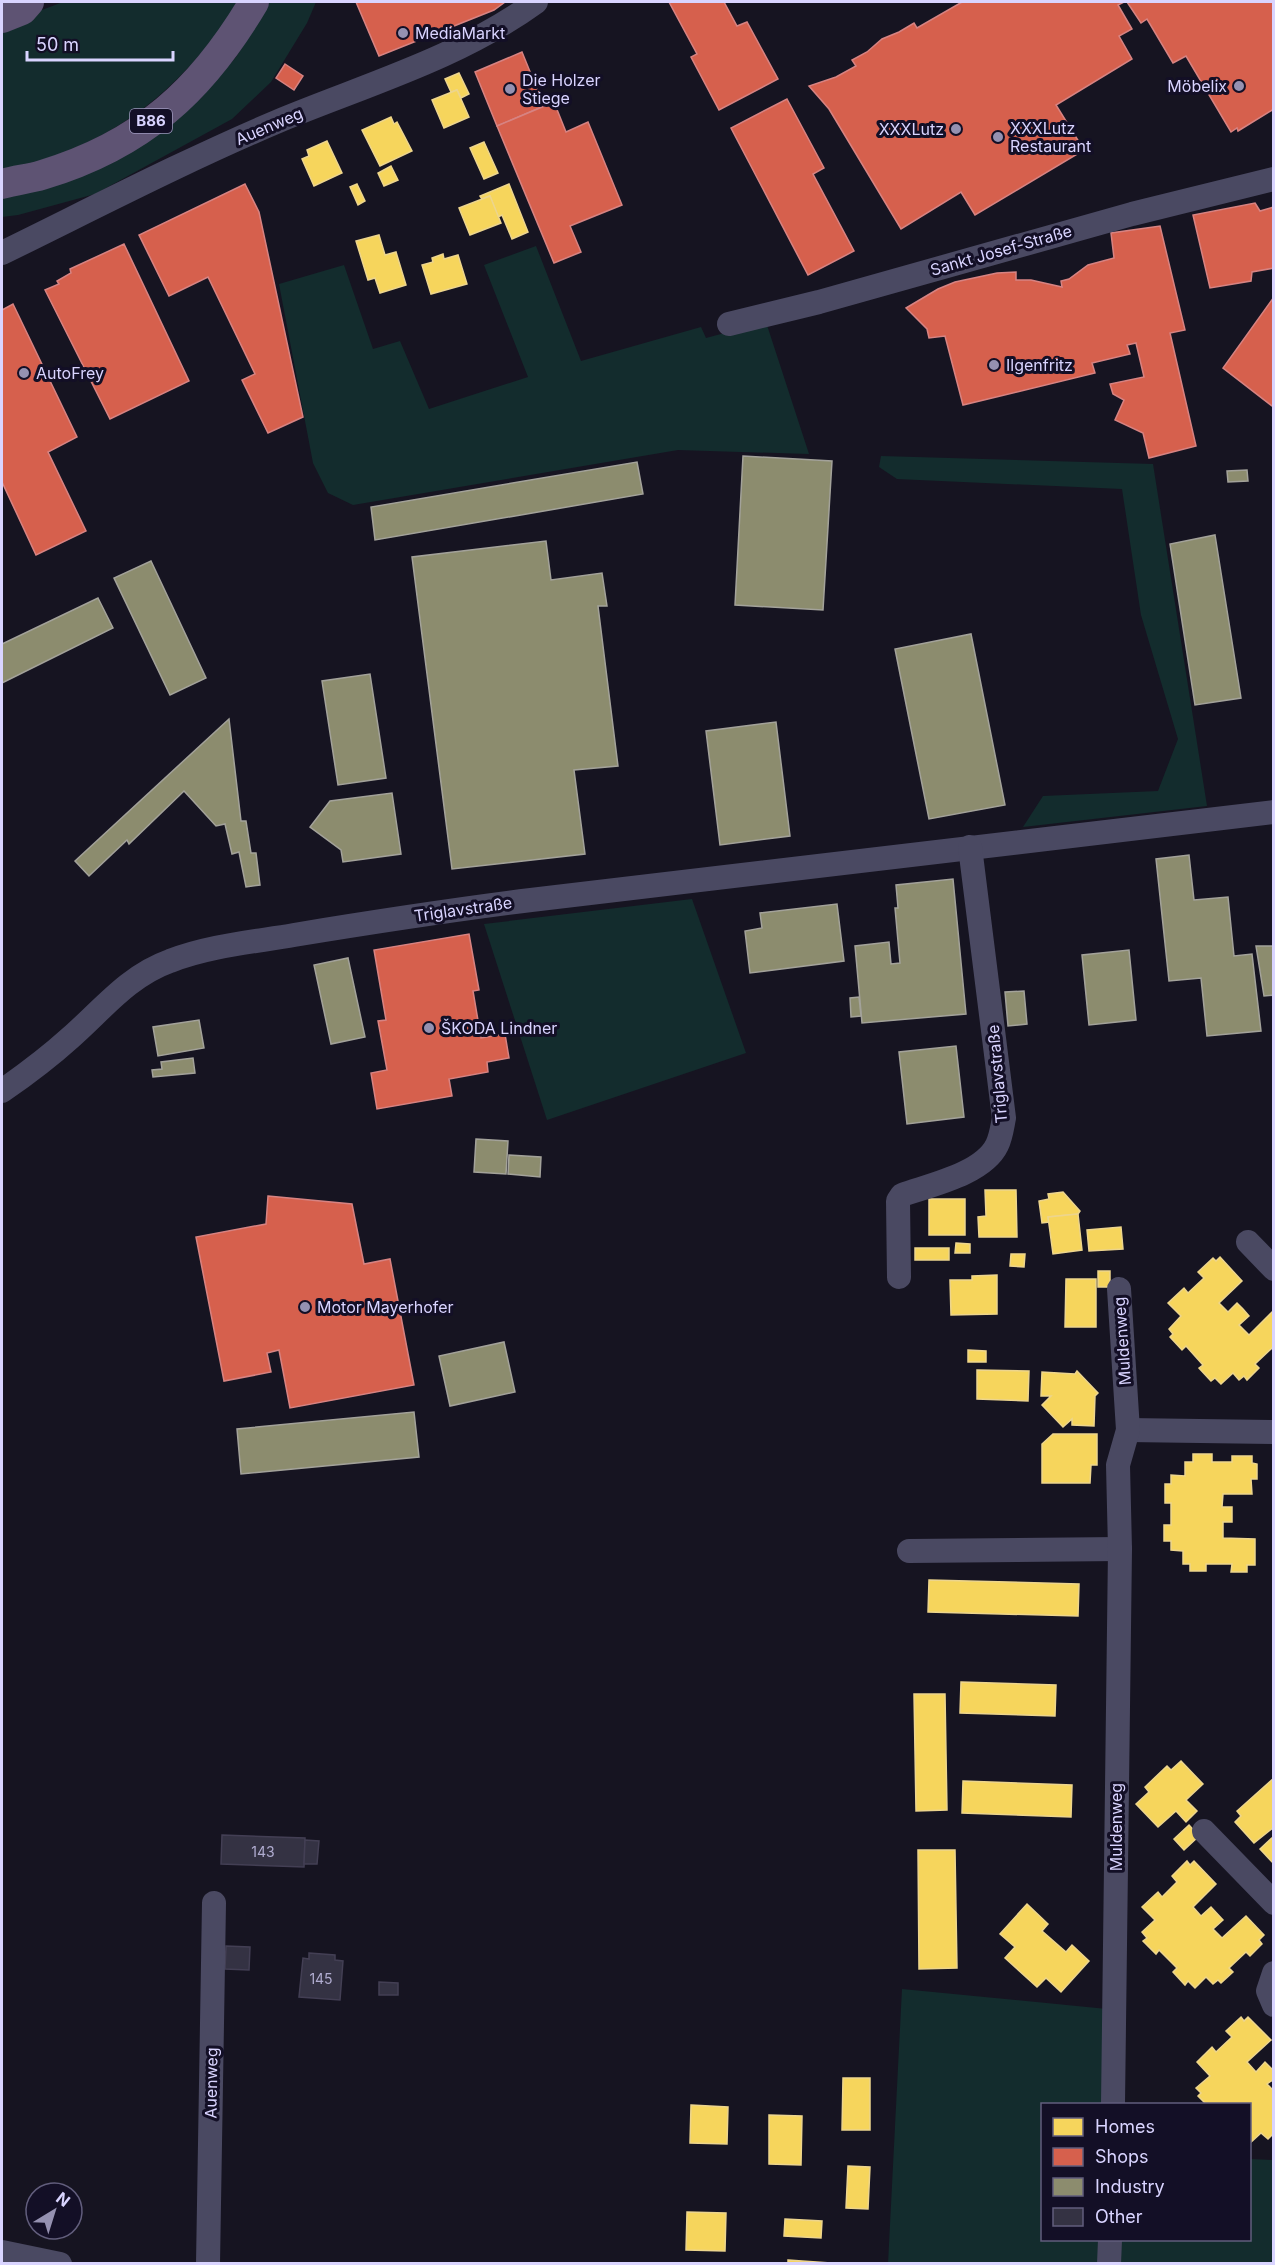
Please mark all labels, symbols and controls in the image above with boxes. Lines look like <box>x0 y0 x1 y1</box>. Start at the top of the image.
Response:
place label: MediaMarkt <box>415 23 505 43</box>
scale bar <box>27 24 172 62</box>
marker: MediaMarkt <box>396 26 410 40</box>
text: 50 m <box>36 34 79 55</box>
place label: Die Holzer Stiege <box>522 70 601 108</box>
place label: Möbelix <box>1167 76 1227 96</box>
marker: Möbelix <box>1232 79 1246 93</box>
marker: Die Holzer Stiege <box>503 82 517 96</box>
street label: Auenweg <box>232 103 306 149</box>
road number: B86 <box>130 109 172 133</box>
place label: XXXLutz Restaurant <box>1010 118 1091 156</box>
place label: XXXLutz <box>879 119 944 139</box>
marker: XXXLutz <box>949 122 963 136</box>
marker: XXXLutz Restaurant <box>991 130 1005 144</box>
street label: Sankt Josef-Straße <box>928 220 1074 280</box>
place label: Ilgenfritz <box>1006 355 1073 375</box>
marker: Ilgenfritz <box>987 358 1001 372</box>
place label: AutoFrey <box>36 363 104 383</box>
marker: AutoFrey <box>17 366 31 380</box>
street label: Triglavstraße <box>413 892 513 926</box>
place label: ŠKODA Lindner <box>441 1018 557 1038</box>
marker: ŠKODA Lindner <box>422 1021 436 1035</box>
street label: Triglavstraße <box>983 1024 1011 1124</box>
street label: Muldenweg <box>1109 1296 1135 1386</box>
place label: Motor Mayerhofer <box>317 1297 454 1317</box>
marker: Motor Mayerhofer <box>298 1300 312 1314</box>
street label: Muldenweg <box>1106 1783 1126 1871</box>
house number: 143 <box>251 1843 275 1860</box>
house number: 145 <box>309 1970 333 1987</box>
street label: Auenweg <box>200 2047 222 2119</box>
legend <box>1041 2103 1251 2241</box>
text: Homes <box>1095 2116 1155 2137</box>
text: Shops <box>1095 2146 1149 2167</box>
text: Industry <box>1095 2176 1165 2197</box>
north arrow <box>24 2181 84 2241</box>
text: N <box>52 2188 74 2211</box>
text: Other <box>1095 2206 1143 2227</box>

